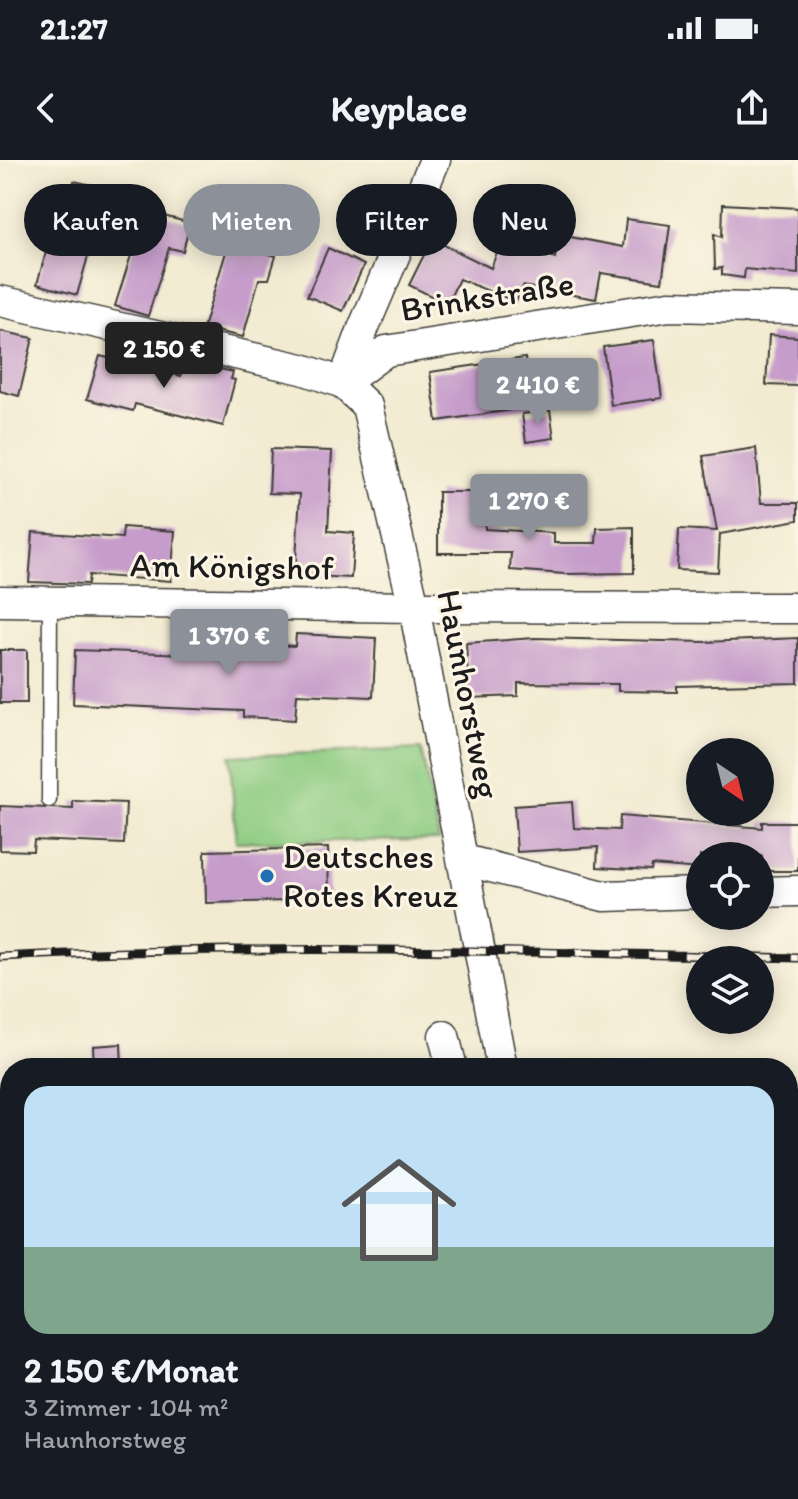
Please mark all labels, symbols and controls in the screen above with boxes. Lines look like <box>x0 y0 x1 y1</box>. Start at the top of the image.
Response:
text: 21:27 <box>40 10 108 47</box>
icon: back <box>24 86 68 130</box>
icon: share <box>730 86 774 130</box>
text: Keyplace <box>331 87 467 130</box>
chip: Kaufen <box>24 184 167 256</box>
chip: Mieten <box>183 184 320 256</box>
chip: Filter <box>336 184 457 256</box>
chip: Neu <box>473 184 576 256</box>
street label: Brinkstraße <box>397 263 577 330</box>
pin: 2 150 € <box>90 322 238 390</box>
text: 2 150 € <box>123 332 205 364</box>
pin: 2 410 € <box>464 358 612 426</box>
text: 2 410 € <box>496 368 580 400</box>
pin: 1 270 € <box>455 474 603 542</box>
text: 1 270 € <box>488 484 570 516</box>
street label: Am Königshof <box>130 544 334 589</box>
street label: Haunhorstweg <box>428 586 509 803</box>
pin: 1 370 € <box>155 609 303 677</box>
text: 1 370 € <box>188 619 270 651</box>
north arrow <box>686 738 774 826</box>
map controls <box>686 738 774 1034</box>
place label: Deutsches Rotes Kreuz <box>283 836 458 916</box>
button: locate <box>686 842 774 930</box>
marker: Deutsches Rotes Kreuz <box>258 867 276 885</box>
button: layers <box>686 946 774 1034</box>
icon: home <box>327 1138 471 1282</box>
text: 2 150 €/Monat <box>24 1350 238 1391</box>
text: 3 Zimmer · 104 m² <box>24 1391 228 1423</box>
text: Haunhorstweg <box>24 1423 186 1455</box>

